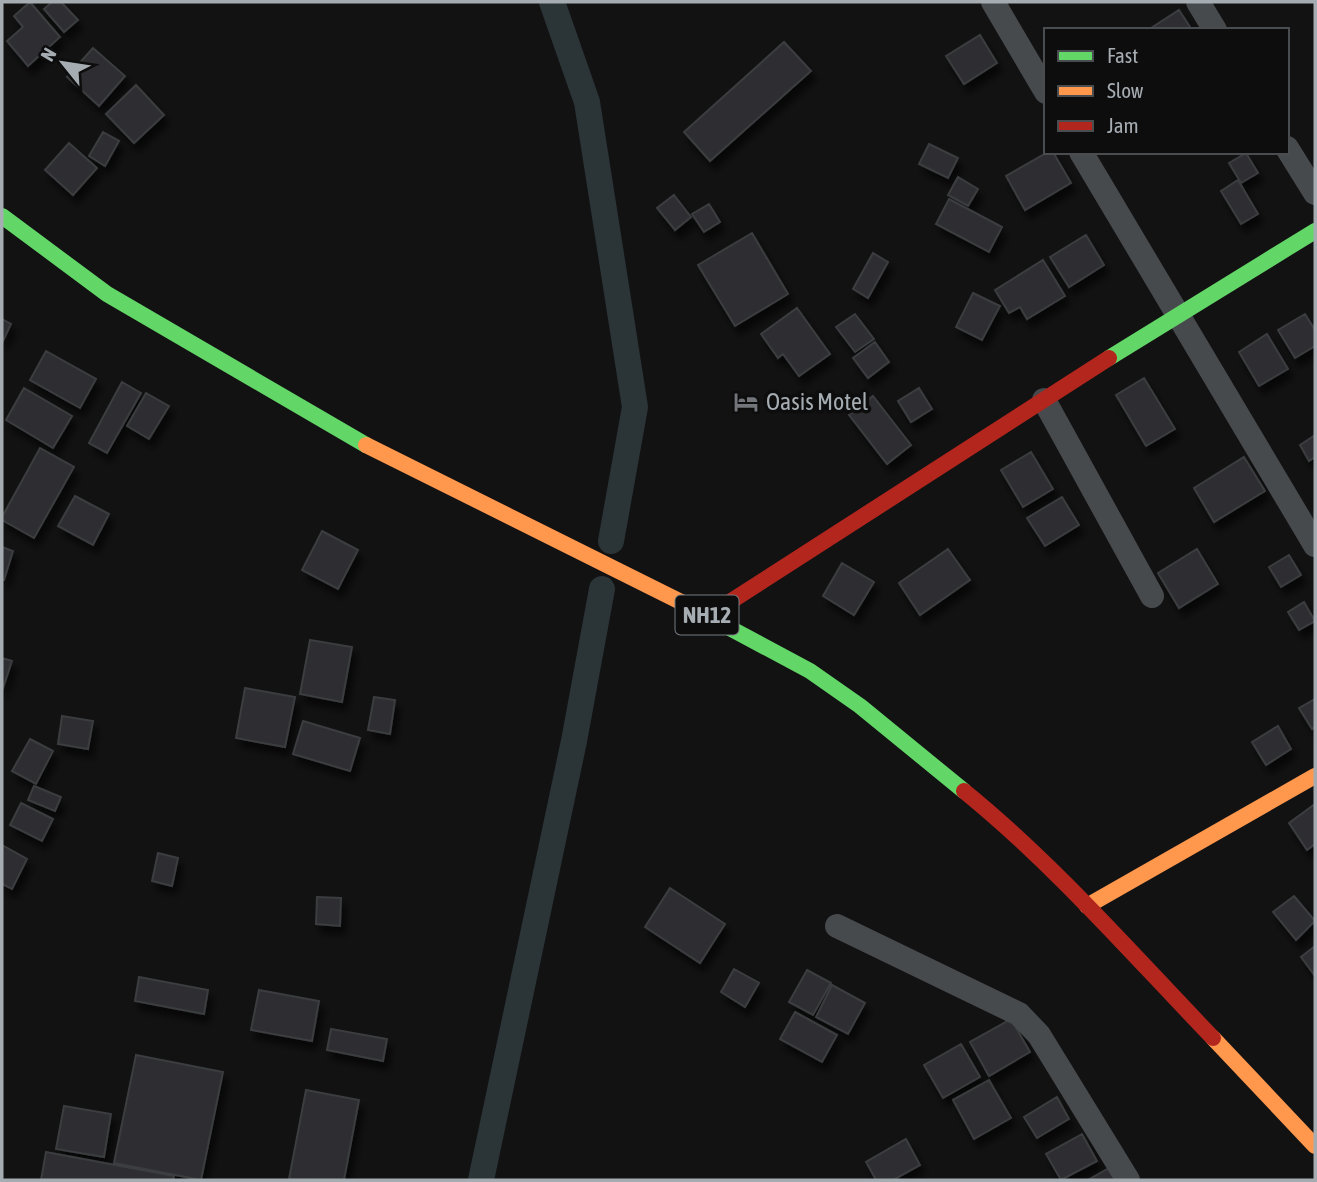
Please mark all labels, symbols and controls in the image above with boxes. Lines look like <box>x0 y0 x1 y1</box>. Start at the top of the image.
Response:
north arrow <box>28 28 98 98</box>
legend <box>1044 28 1289 154</box>
text: Fast <box>1107 43 1138 67</box>
text: N <box>36 44 61 65</box>
text: Slow <box>1107 78 1144 102</box>
text: Jam <box>1107 113 1139 137</box>
hotel icon: Oasis Motel <box>732 388 760 416</box>
place label: Oasis Motel <box>766 388 869 415</box>
road number: NH12 <box>676 596 738 635</box>

